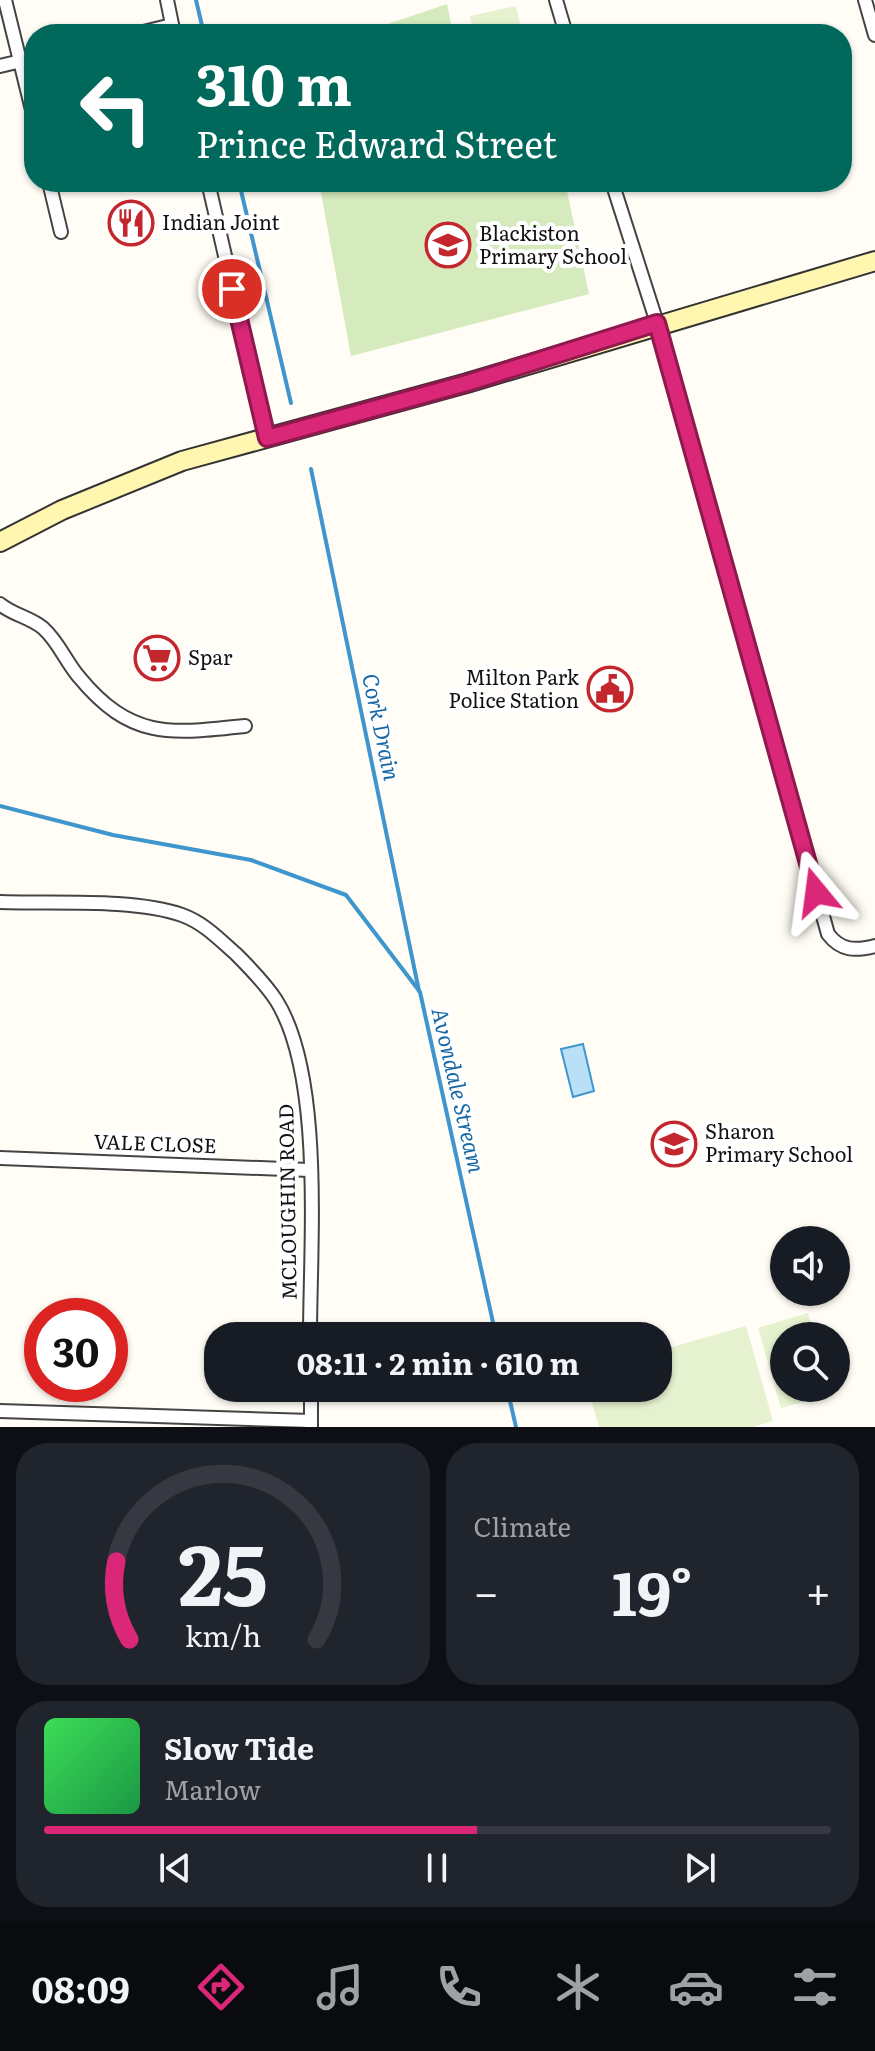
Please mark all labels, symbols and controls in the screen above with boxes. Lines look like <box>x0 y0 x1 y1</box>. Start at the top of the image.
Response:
text: 310 m <box>196 40 352 123</box>
icon: left <box>64 56 168 160</box>
text: Prince Edward Street <box>196 116 557 169</box>
restaurant icon: Indian Joint <box>107 199 155 247</box>
place label: Indian Joint <box>162 206 279 236</box>
place label: Blackiston Primary School <box>479 217 627 270</box>
school or university icon: Blackiston Primary School <box>424 221 472 269</box>
pin <box>198 255 266 323</box>
icon: arrive <box>210 267 254 311</box>
supermarket icon: Spar <box>133 634 181 682</box>
place label: Spar <box>188 641 233 671</box>
place label: Milton Park Police Station <box>449 661 580 714</box>
public building icon: Milton Park Police Station <box>586 665 634 713</box>
water label: Cork Drain <box>355 670 410 783</box>
position arrow <box>774 850 858 934</box>
water label: Avondale Stream <box>424 1004 495 1176</box>
street label: MCLOUGHIN ROAD <box>269 1104 303 1300</box>
place label: Sharon Primary School <box>705 1115 853 1168</box>
school or university icon: Sharon Primary School <box>650 1120 698 1168</box>
street label: VALE CLOSE <box>93 1125 217 1159</box>
map controls <box>770 1226 850 1402</box>
button: sound <box>770 1226 850 1306</box>
speed limit sign: 30 <box>24 1298 128 1402</box>
button: search <box>770 1322 850 1402</box>
text: 08:11 · 2 min · 610 m <box>297 1340 579 1384</box>
text: Climate <box>474 1506 571 1545</box>
text: 25 <box>178 1508 268 1632</box>
text: 19° <box>612 1545 693 1634</box>
text: − <box>474 1557 499 1623</box>
text: + <box>805 1557 831 1623</box>
text: km/h <box>185 1613 261 1656</box>
text: Slow Tide <box>164 1725 314 1769</box>
text: Marlow <box>164 1769 261 1808</box>
icon: previous <box>153 1846 197 1890</box>
icon: pause <box>415 1846 459 1890</box>
icon: next <box>678 1846 722 1890</box>
icon: directions <box>193 1959 249 2015</box>
icon: music <box>312 1959 368 2015</box>
icon: phone <box>431 1959 487 2015</box>
icon: climate <box>550 1959 606 2015</box>
icon: car <box>668 1959 724 2015</box>
icon: filters <box>787 1959 843 2015</box>
text: 08:09 <box>31 1961 130 2014</box>

